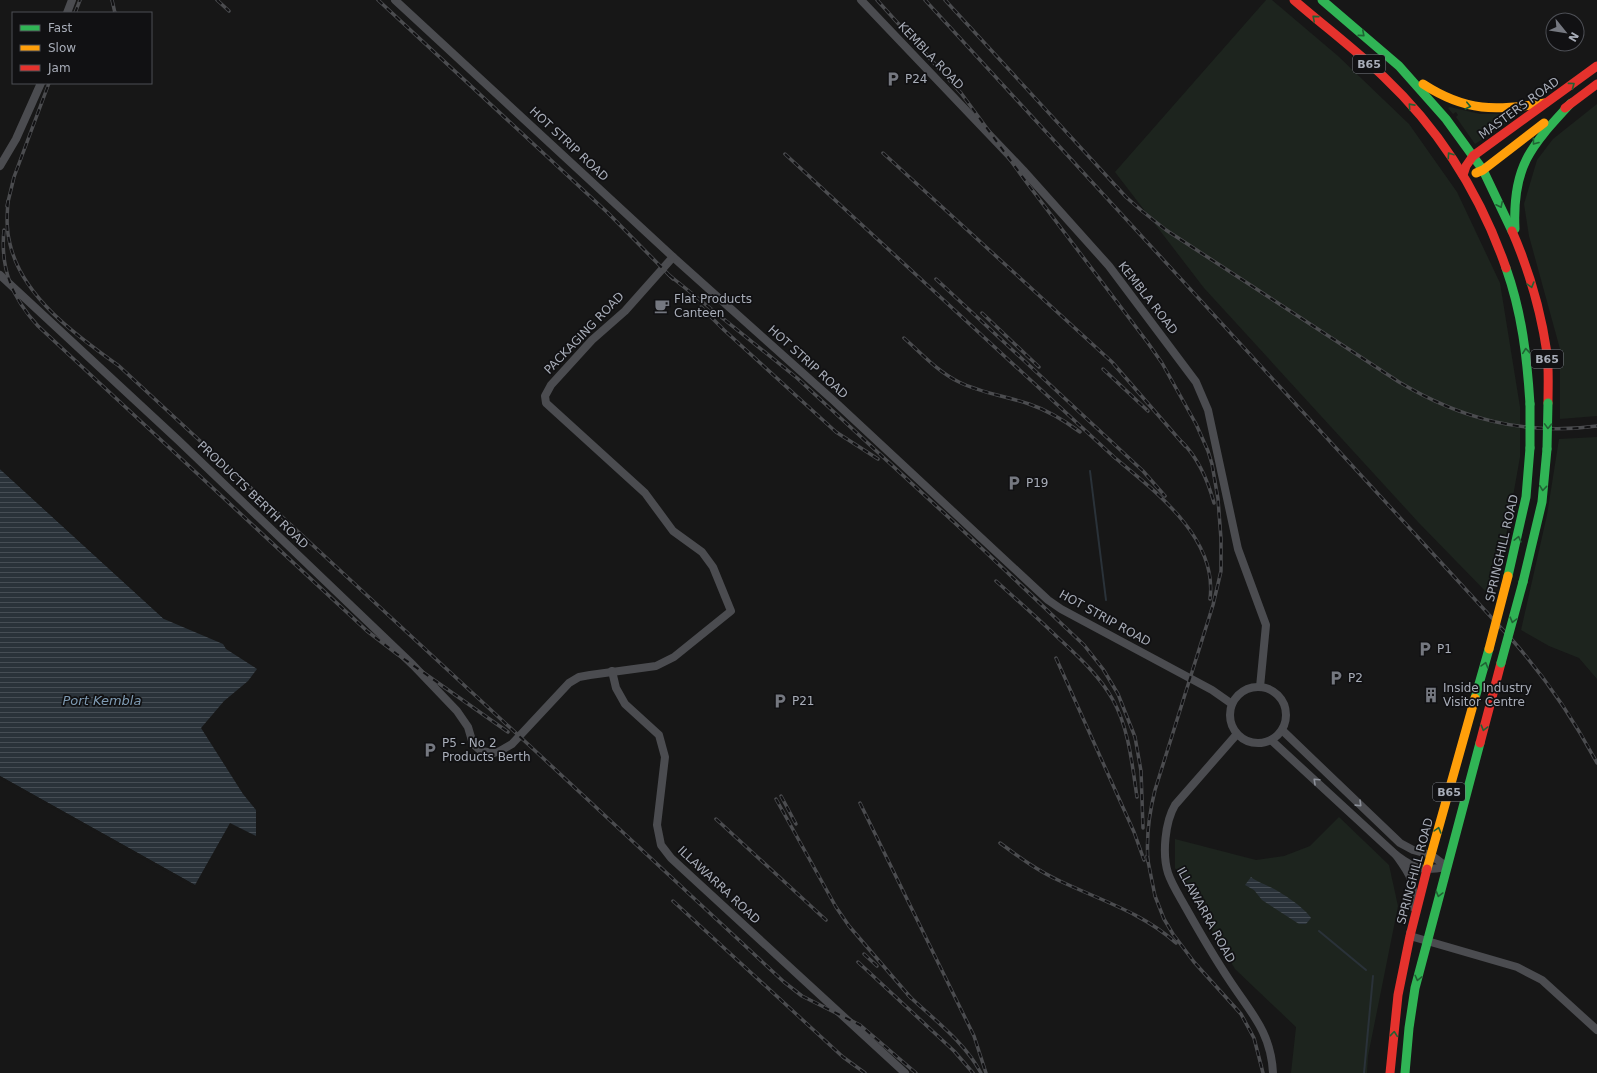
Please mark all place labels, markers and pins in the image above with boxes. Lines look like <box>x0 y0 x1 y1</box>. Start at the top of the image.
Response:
parking icon: P24 <box>884 70 902 88</box>
place label: P24 <box>905 72 928 86</box>
place label: Flat Products Canteen <box>674 292 752 320</box>
cafe icon: Flat Products Canteen <box>653 297 671 315</box>
parking icon: P19 <box>1005 474 1023 492</box>
place label: P19 <box>1026 476 1049 490</box>
parking icon: P1 <box>1416 640 1434 658</box>
place label: P1 <box>1437 642 1452 656</box>
parking icon: P2 <box>1327 669 1345 687</box>
place label: P2 <box>1348 671 1363 685</box>
place label: Inside Industry Visitor Centre <box>1443 681 1532 709</box>
building icon: Inside Industry Visitor Centre <box>1422 686 1440 704</box>
parking icon: P21 <box>771 692 789 710</box>
place label: P21 <box>792 694 815 708</box>
place label: P5 - No 2 Products Berth <box>442 736 531 764</box>
parking icon: P5 - No 2 Products Berth <box>421 741 439 759</box>

